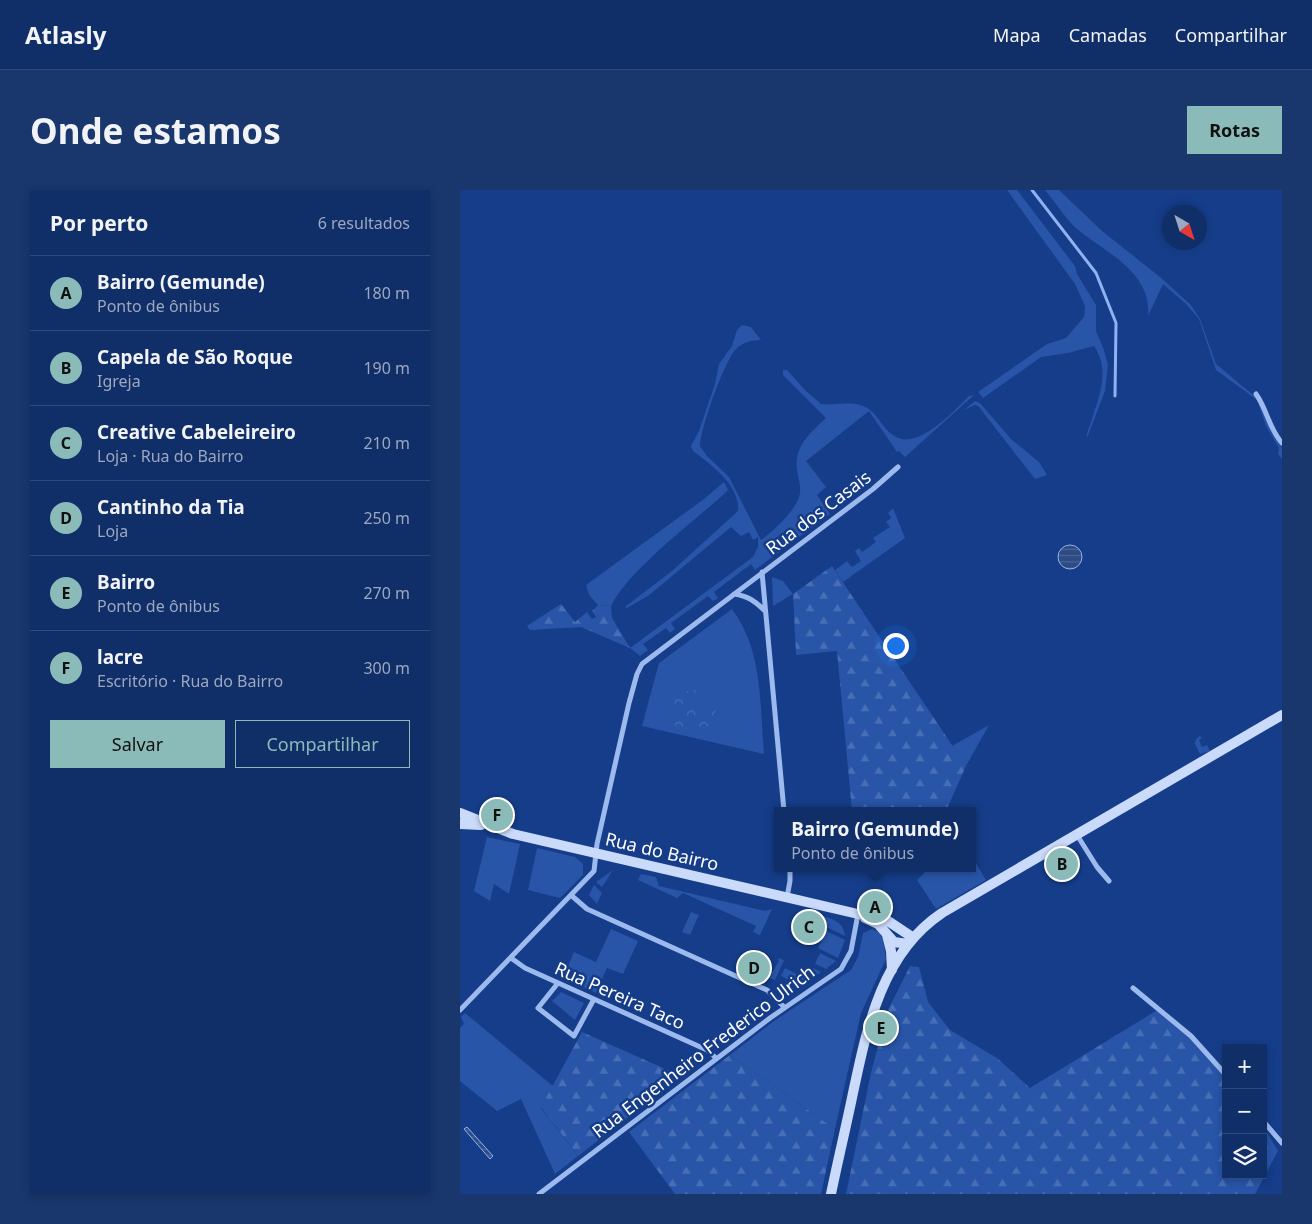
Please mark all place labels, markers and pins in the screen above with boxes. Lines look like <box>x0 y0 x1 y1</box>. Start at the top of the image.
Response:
pin: F <box>481 796 513 834</box>
pin: B <box>1046 845 1078 883</box>
pin: A <box>859 888 891 926</box>
pin: C <box>793 908 825 946</box>
pin: D <box>738 949 770 987</box>
pin: E <box>865 1009 897 1047</box>

